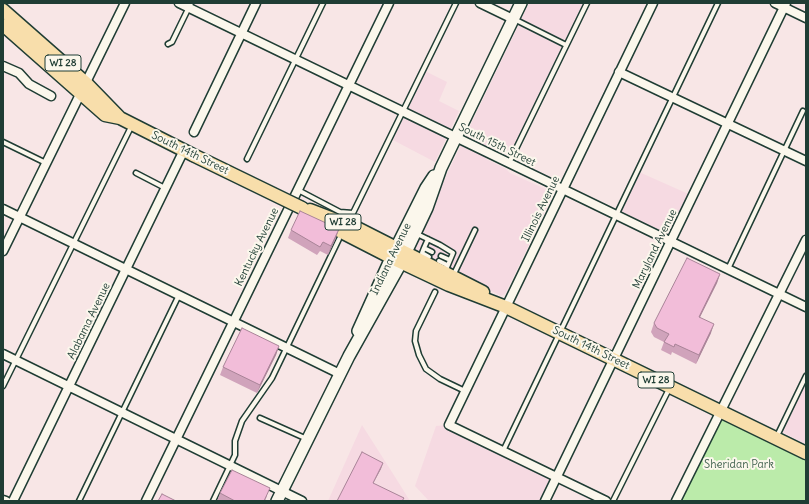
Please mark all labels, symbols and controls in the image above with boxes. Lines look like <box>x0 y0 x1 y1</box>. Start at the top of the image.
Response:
road number: WI 28 <box>45 55 81 71</box>
street label: South 15th Street <box>456 121 538 169</box>
street label: South 14th Street <box>149 129 231 177</box>
street label: Illinois Avenue <box>519 174 563 244</box>
street label: Kentucky Avenue <box>232 206 282 288</box>
street label: Maryland Avenue <box>630 207 680 291</box>
road number: WI 28 <box>325 214 361 230</box>
street label: Indiana Avenue <box>368 221 414 297</box>
street label: Alabama Avenue <box>65 281 113 361</box>
street label: South 14th Street <box>550 324 632 372</box>
road number: WI 28 <box>638 372 674 388</box>
park label: Sheridan Park <box>704 458 774 472</box>

